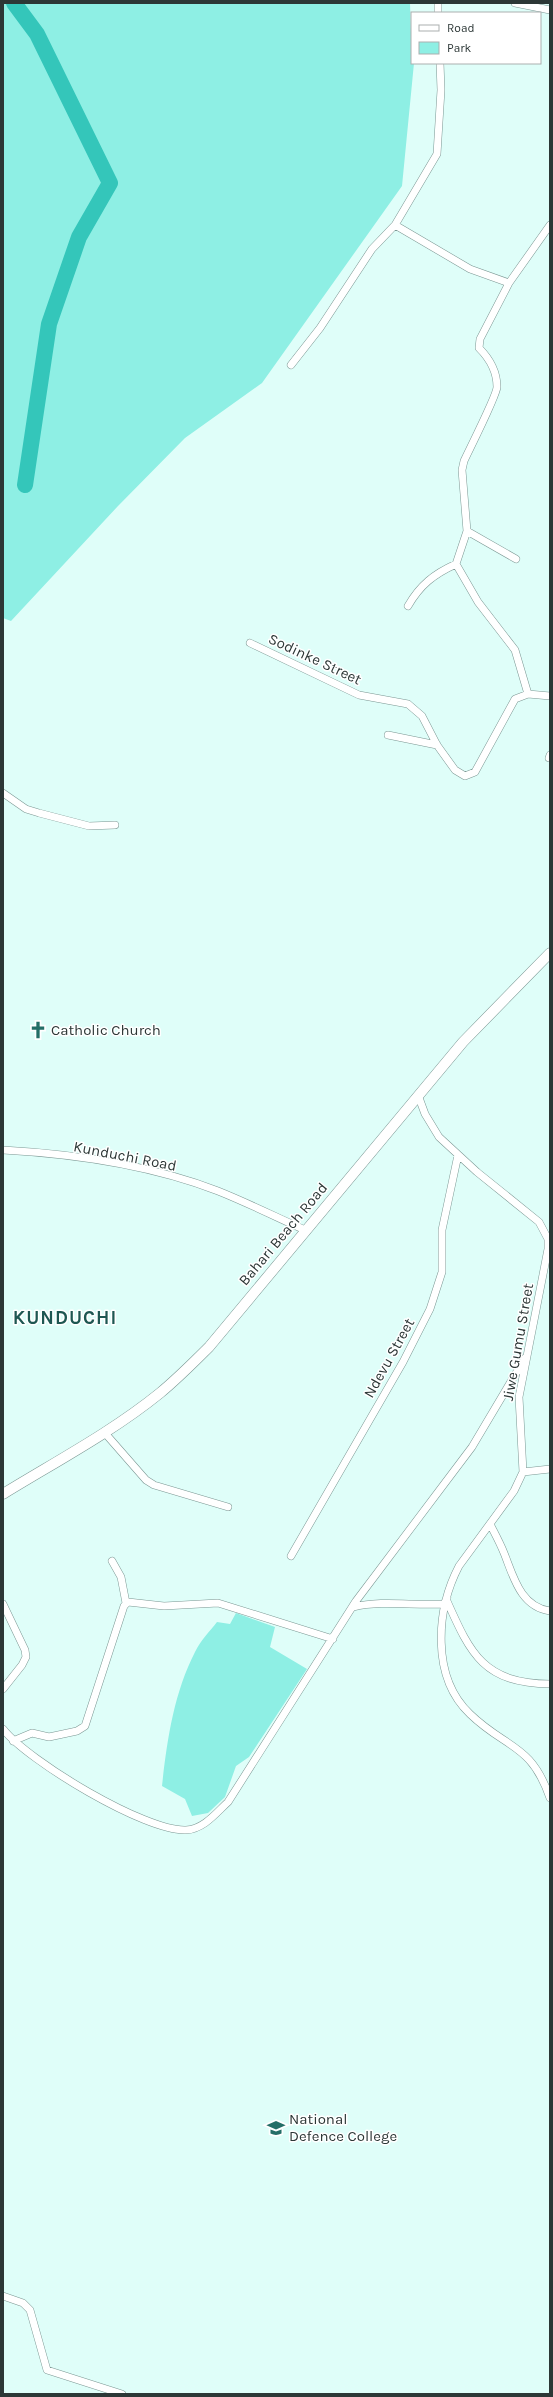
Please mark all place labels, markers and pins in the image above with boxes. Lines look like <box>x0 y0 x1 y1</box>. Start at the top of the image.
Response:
church icon: Catholic Church <box>28 1020 48 1040</box>
place label: Catholic Church <box>51 1021 161 1039</box>
place label: National Defence College <box>289 2110 397 2145</box>
school or university icon: National Defence College <box>266 2118 286 2138</box>

